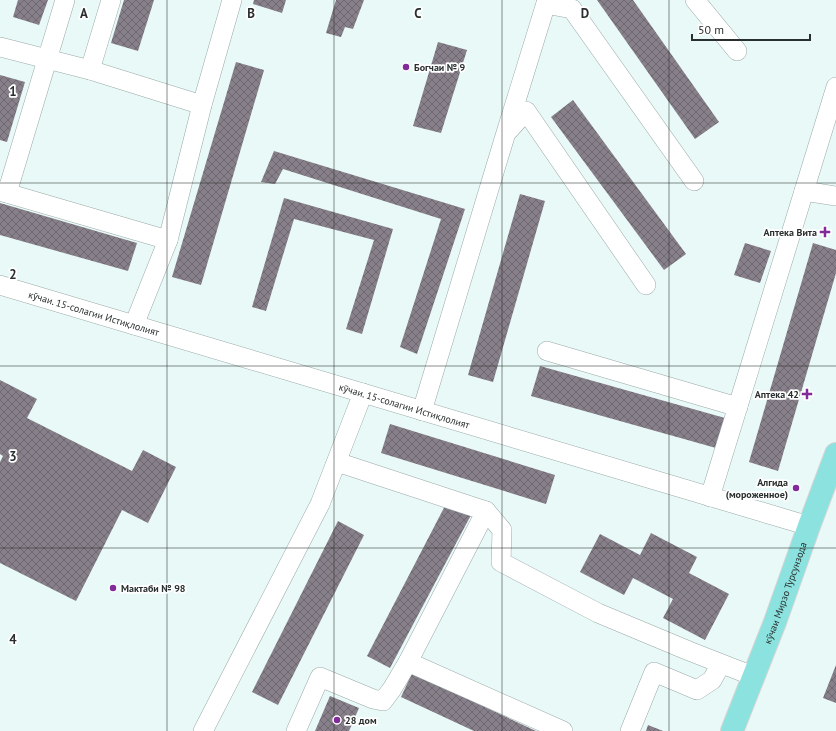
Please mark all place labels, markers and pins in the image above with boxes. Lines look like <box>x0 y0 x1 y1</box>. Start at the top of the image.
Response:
place label: Богчаи № 9 <box>414 61 466 74</box>
marker: Богчаи № 9 <box>401 62 411 72</box>
place label: Аптека Вита <box>764 226 817 239</box>
marker: Аптека Вита <box>820 227 830 237</box>
place label: Аптека 42 <box>755 388 799 401</box>
marker: Аптека 42 <box>802 389 812 399</box>
place label: Алгида (мороженное) <box>726 476 788 501</box>
marker: Алгида (мороженное) <box>791 483 801 493</box>
place label: Мактаби № 98 <box>121 582 186 595</box>
marker: Мактаби № 98 <box>108 583 118 593</box>
place label: 28 дом <box>345 714 377 727</box>
marker: 28 дом <box>332 715 342 725</box>

